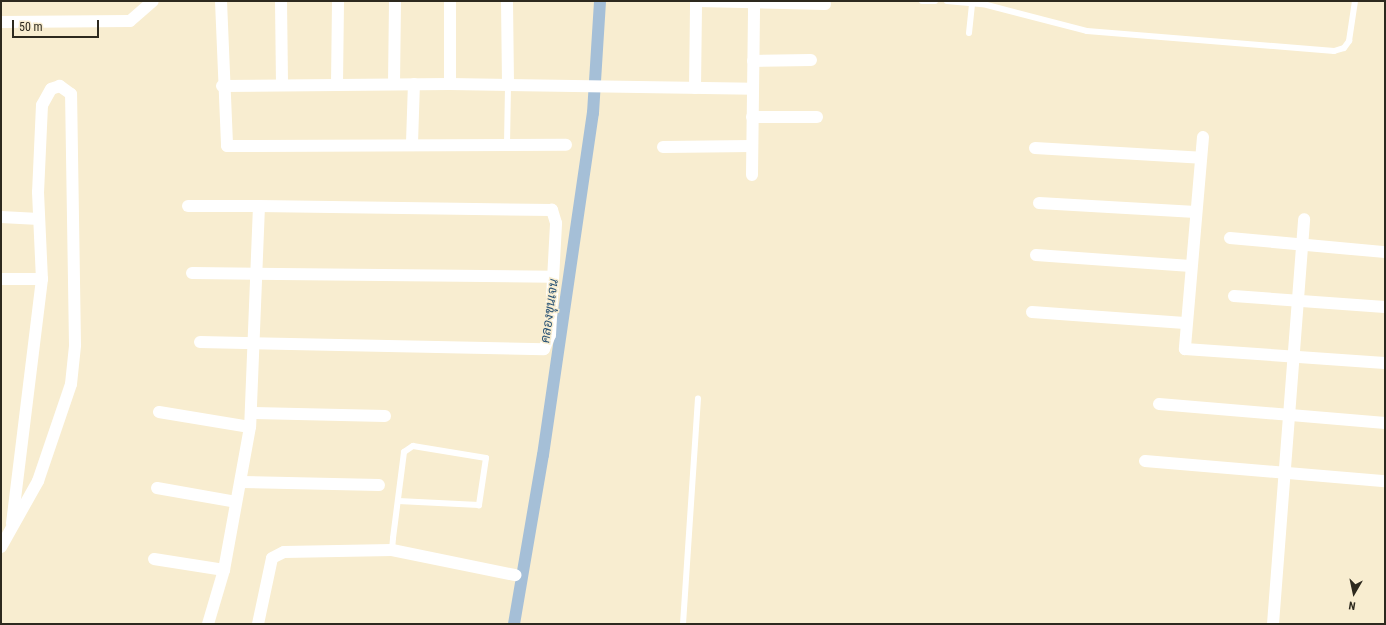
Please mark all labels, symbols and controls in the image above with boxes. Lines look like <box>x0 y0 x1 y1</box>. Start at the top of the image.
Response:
scale bar <box>14 12 101 38</box>
text: 50 m <box>19 20 43 34</box>
water label: คลองขุนเจน <box>538 278 562 344</box>
north arrow <box>1334 573 1374 613</box>
text: N <box>1348 598 1356 612</box>

